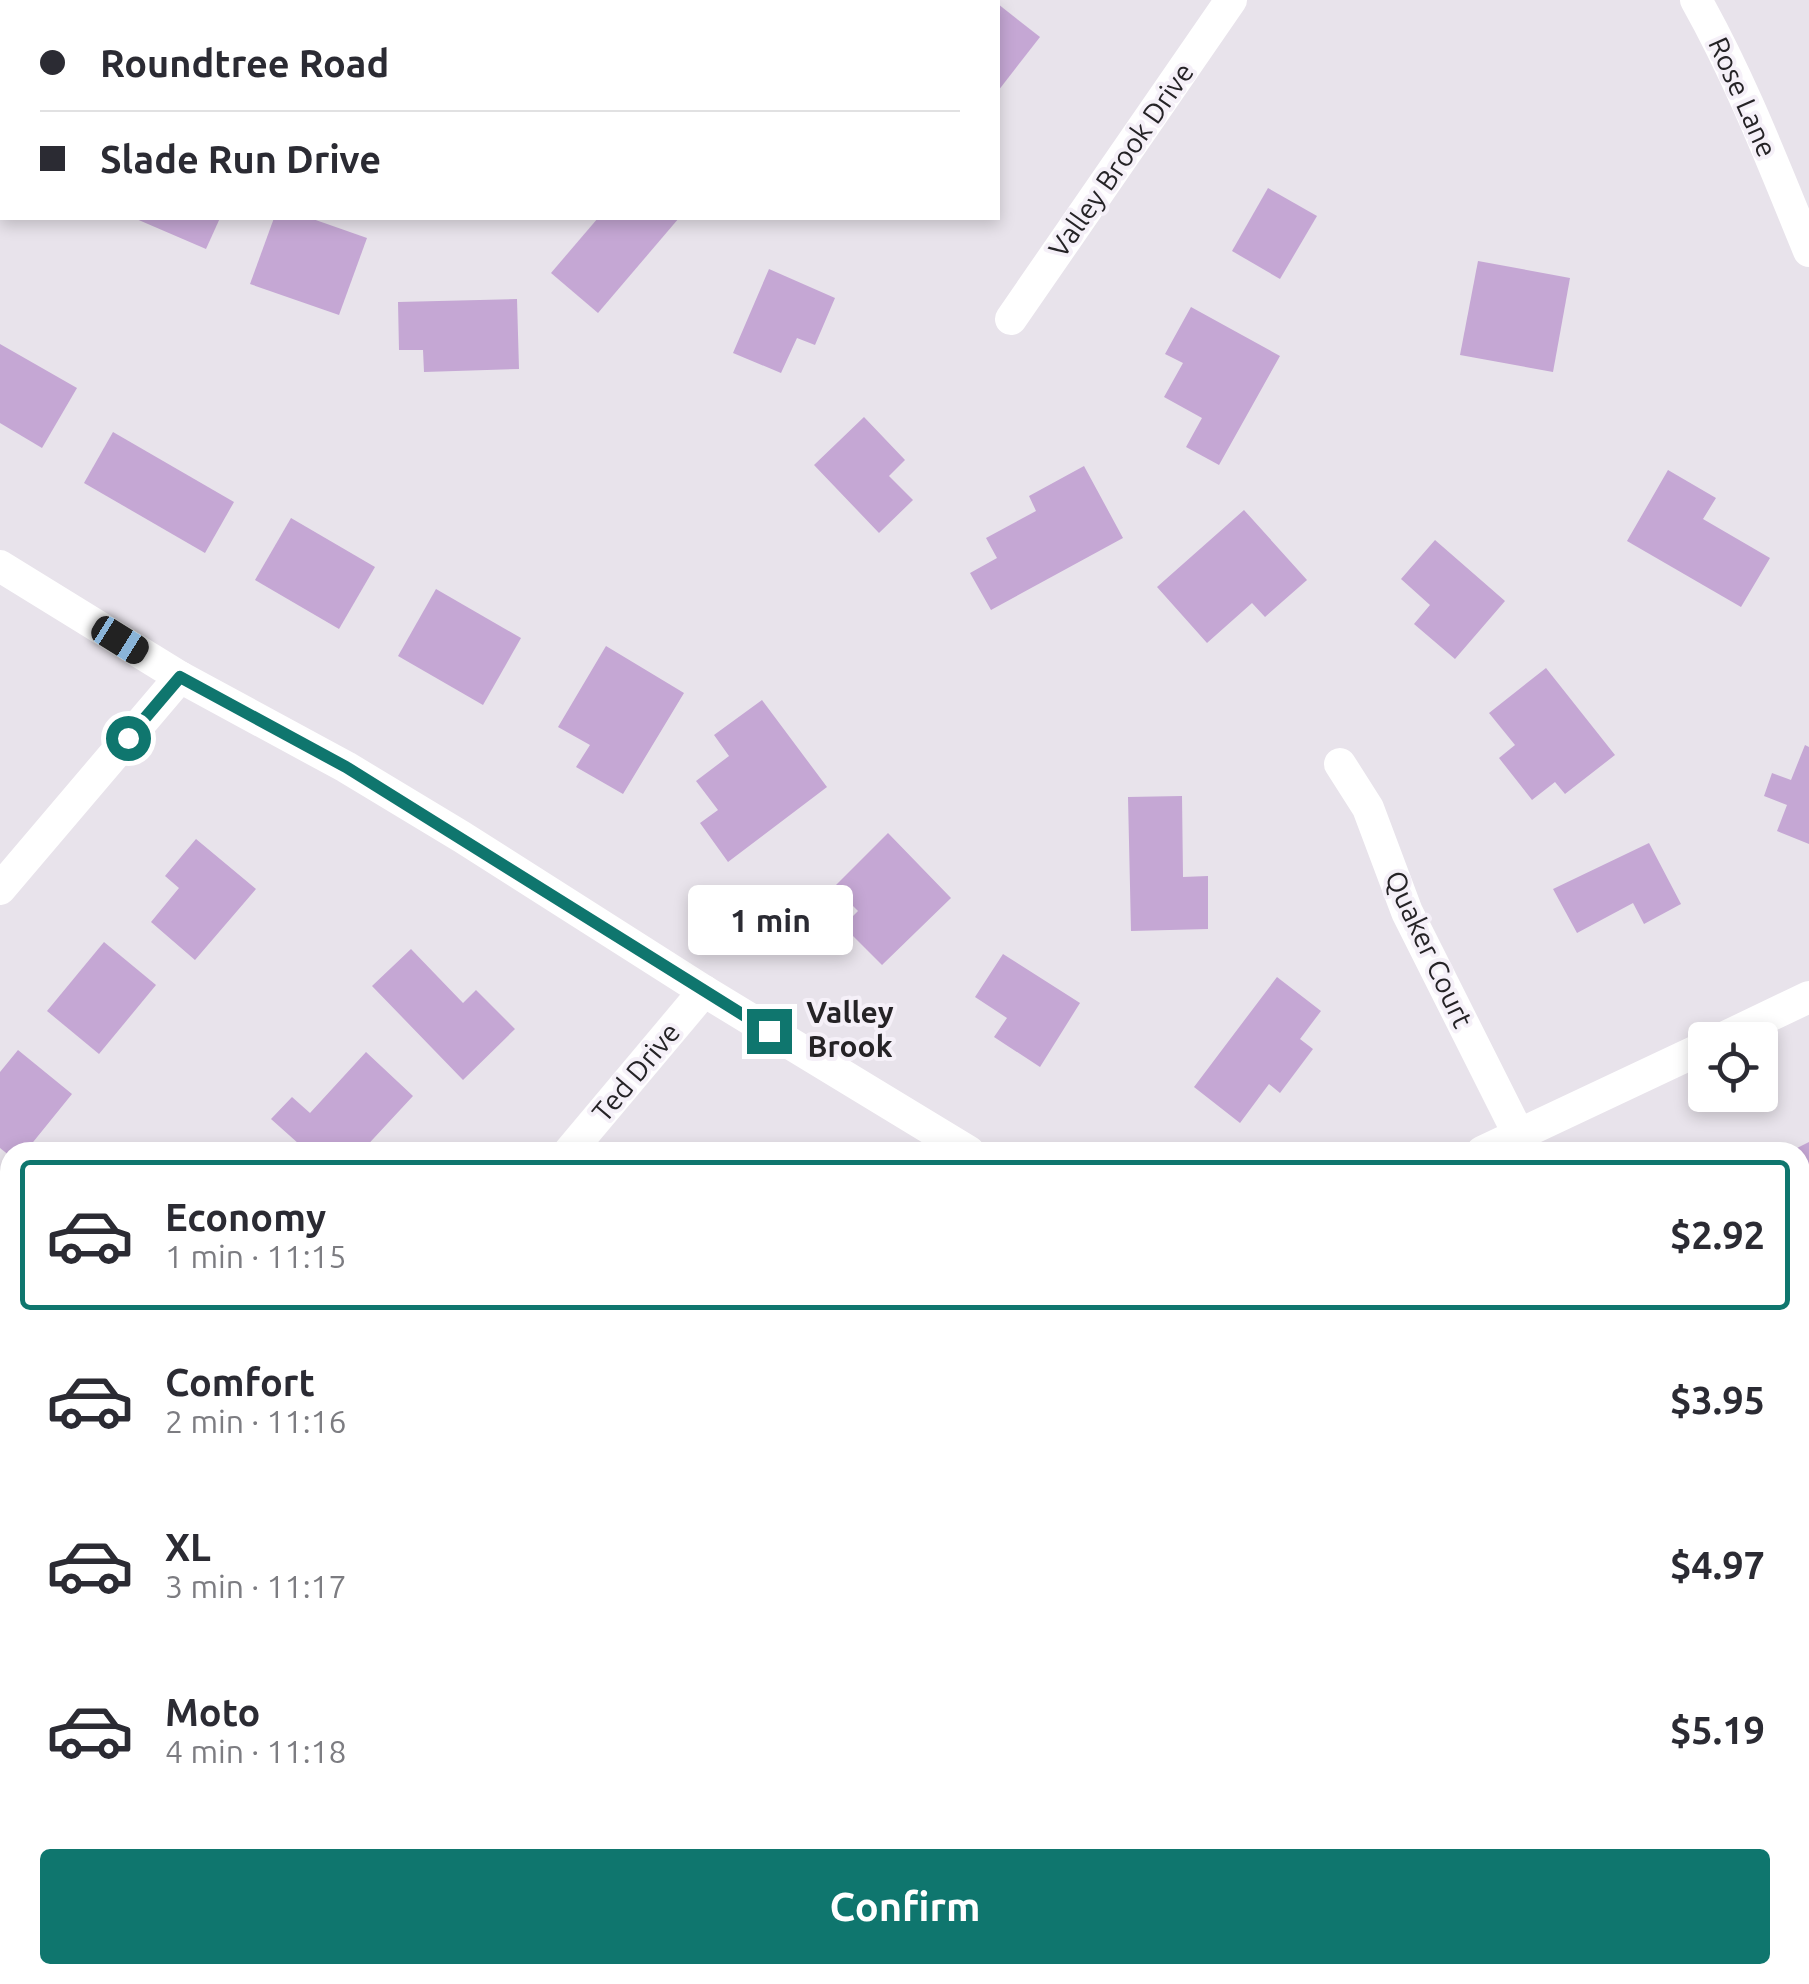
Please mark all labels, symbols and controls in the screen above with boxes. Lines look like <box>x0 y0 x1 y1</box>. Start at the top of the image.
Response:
street label: Rose Lane <box>1703 32 1784 162</box>
text: Roundtree Road <box>100 42 389 84</box>
street label: Valley Brook Drive <box>1042 57 1199 263</box>
text: Slade Run Drive <box>100 138 381 180</box>
car <box>87 611 153 669</box>
route start <box>106 716 151 761</box>
street label: Quaker Court <box>1380 865 1479 1032</box>
callout: 1 min <box>686 886 852 956</box>
text: 1 min <box>730 902 811 938</box>
district label: Valley Brook <box>806 995 894 1063</box>
route end <box>747 1009 792 1054</box>
street label: Ted Drive <box>586 1016 686 1127</box>
map controls <box>1688 1022 1778 1112</box>
button: locate <box>1688 1022 1778 1112</box>
icon: car <box>45 1190 135 1280</box>
text: Economy <box>165 1196 326 1238</box>
text: $2.92 <box>1670 1214 1765 1256</box>
text: 1 min · 11:15 <box>165 1238 347 1274</box>
icon: car <box>45 1355 135 1445</box>
text: Comfort <box>165 1361 315 1403</box>
text: $3.95 <box>1670 1379 1765 1421</box>
text: 2 min · 11:16 <box>165 1403 347 1439</box>
icon: car <box>45 1520 135 1610</box>
text: XL <box>165 1526 211 1568</box>
text: $4.97 <box>1670 1544 1765 1586</box>
text: 3 min · 11:17 <box>165 1568 347 1604</box>
icon: car <box>45 1685 135 1775</box>
text: Moto <box>165 1691 260 1733</box>
text: $5.19 <box>1670 1709 1765 1751</box>
text: 4 min · 11:18 <box>165 1733 347 1769</box>
button: Confirm <box>40 1849 1770 1964</box>

